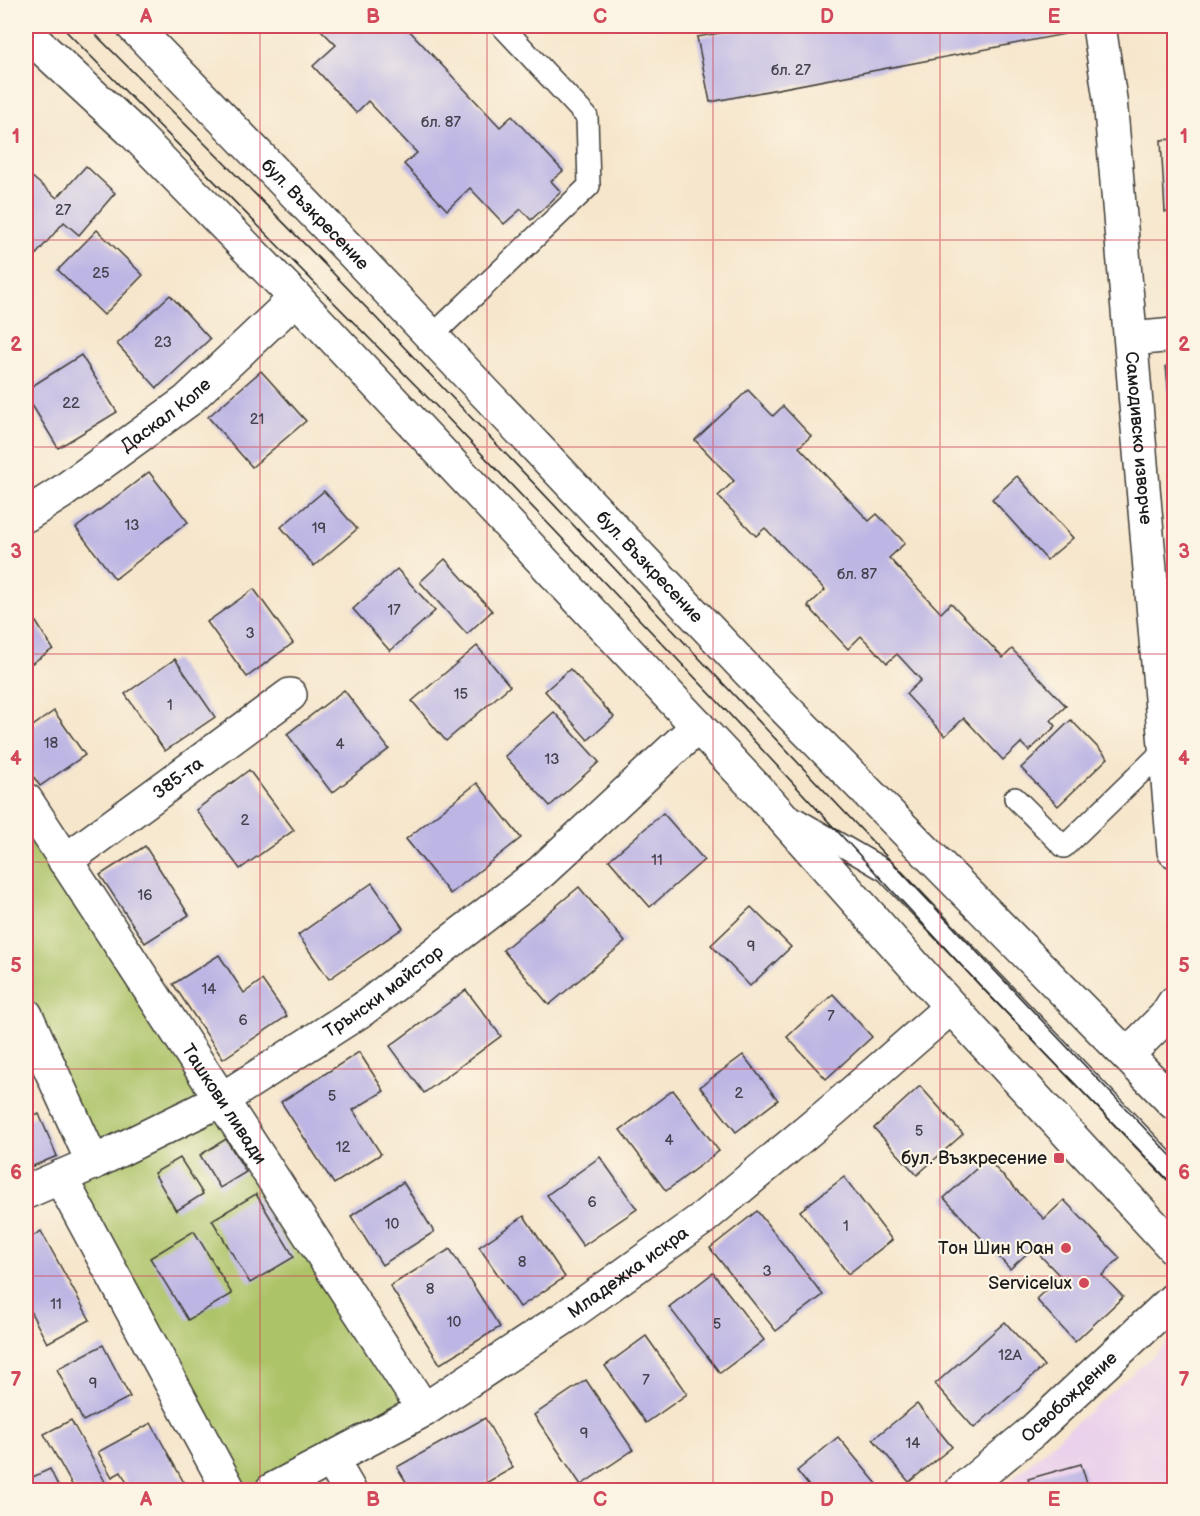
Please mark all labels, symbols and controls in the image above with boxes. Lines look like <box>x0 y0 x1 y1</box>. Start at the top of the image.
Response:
text: A <box>139 5 153 29</box>
text: B <box>366 5 380 29</box>
text: C <box>593 5 607 29</box>
text: D <box>820 5 834 29</box>
text: E <box>1048 5 1061 29</box>
house number: бл. 27 <box>771 61 812 80</box>
house number: бл. 87 <box>421 113 462 132</box>
text: 1 <box>12 125 20 149</box>
text: 1 <box>1180 125 1188 149</box>
street label: бул. Възкресение <box>257 154 373 274</box>
house number: 27 <box>55 201 72 220</box>
house number: 25 <box>92 264 110 283</box>
text: 2 <box>10 333 22 357</box>
house number: 23 <box>154 333 172 352</box>
text: 2 <box>1178 333 1190 357</box>
street label: Самодивско изворче <box>1121 351 1157 525</box>
street label: Даскал Коле <box>117 374 215 456</box>
house number: 22 <box>62 394 80 413</box>
house number: 21 <box>250 410 264 429</box>
street label: бул. Възкресение <box>592 507 707 627</box>
house number: 13 <box>124 516 140 535</box>
house number: 19 <box>312 519 326 538</box>
text: 3 <box>10 540 22 564</box>
text: 3 <box>1178 540 1190 564</box>
house number: бл. 87 <box>837 565 878 584</box>
house number: 17 <box>387 601 401 620</box>
house number: 3 <box>245 624 255 643</box>
house number: 15 <box>454 685 468 704</box>
house number: 1 <box>167 696 173 715</box>
house number: 18 <box>44 734 59 753</box>
house number: 4 <box>335 735 345 754</box>
text: 4 <box>10 747 22 771</box>
text: 4 <box>1178 747 1190 771</box>
house number: 13 <box>544 750 560 769</box>
street label: 385-та <box>148 752 207 803</box>
house number: 2 <box>241 811 250 830</box>
house number: 11 <box>651 851 663 870</box>
house number: 16 <box>138 886 152 905</box>
house number: 9 <box>747 937 755 956</box>
street label: Трънски майстор <box>320 941 447 1042</box>
text: 5 <box>10 954 22 978</box>
text: 5 <box>1178 954 1190 978</box>
house number: 14 <box>202 980 216 999</box>
house number: 7 <box>827 1007 835 1026</box>
house number: 6 <box>238 1011 248 1030</box>
street label: Ташкови ливади <box>177 1040 271 1168</box>
house number: 2 <box>735 1084 744 1103</box>
house number: 5 <box>328 1087 336 1106</box>
house number: 5 <box>915 1122 923 1141</box>
house number: 4 <box>664 1131 674 1150</box>
house number: 12 <box>336 1138 350 1157</box>
place label: бул. Възкресение <box>901 1148 1047 1169</box>
marker: бул. Възкресение <box>1052 1151 1066 1165</box>
text: 6 <box>10 1161 22 1185</box>
text: 6 <box>1178 1161 1190 1185</box>
house number: 6 <box>587 1193 597 1212</box>
house number: 10 <box>385 1215 399 1234</box>
house number: 1 <box>843 1217 849 1236</box>
street label: Младежка искра <box>564 1222 693 1323</box>
place label: Тон Шин Юан <box>938 1238 1054 1259</box>
marker: Тон Шин Юан <box>1059 1241 1073 1255</box>
house number: 8 <box>518 1253 527 1272</box>
house number: 3 <box>762 1262 772 1281</box>
place label: Servicelux <box>988 1273 1073 1294</box>
marker: Servicelux <box>1077 1276 1091 1290</box>
house number: 8 <box>426 1280 435 1299</box>
house number: 11 <box>50 1295 62 1314</box>
house number: 10 <box>447 1313 461 1332</box>
house number: 5 <box>713 1315 721 1334</box>
house number: 12А <box>998 1346 1023 1365</box>
street label: Освобождение <box>1017 1347 1121 1447</box>
text: 7 <box>10 1368 22 1392</box>
text: 7 <box>1178 1368 1190 1392</box>
house number: 7 <box>642 1371 650 1390</box>
house number: 9 <box>89 1374 97 1393</box>
house number: 9 <box>580 1424 588 1443</box>
house number: 14 <box>906 1434 920 1453</box>
text: A <box>139 1488 153 1512</box>
text: B <box>366 1488 380 1512</box>
text: C <box>593 1488 607 1512</box>
text: D <box>820 1488 834 1512</box>
text: E <box>1048 1488 1061 1512</box>

